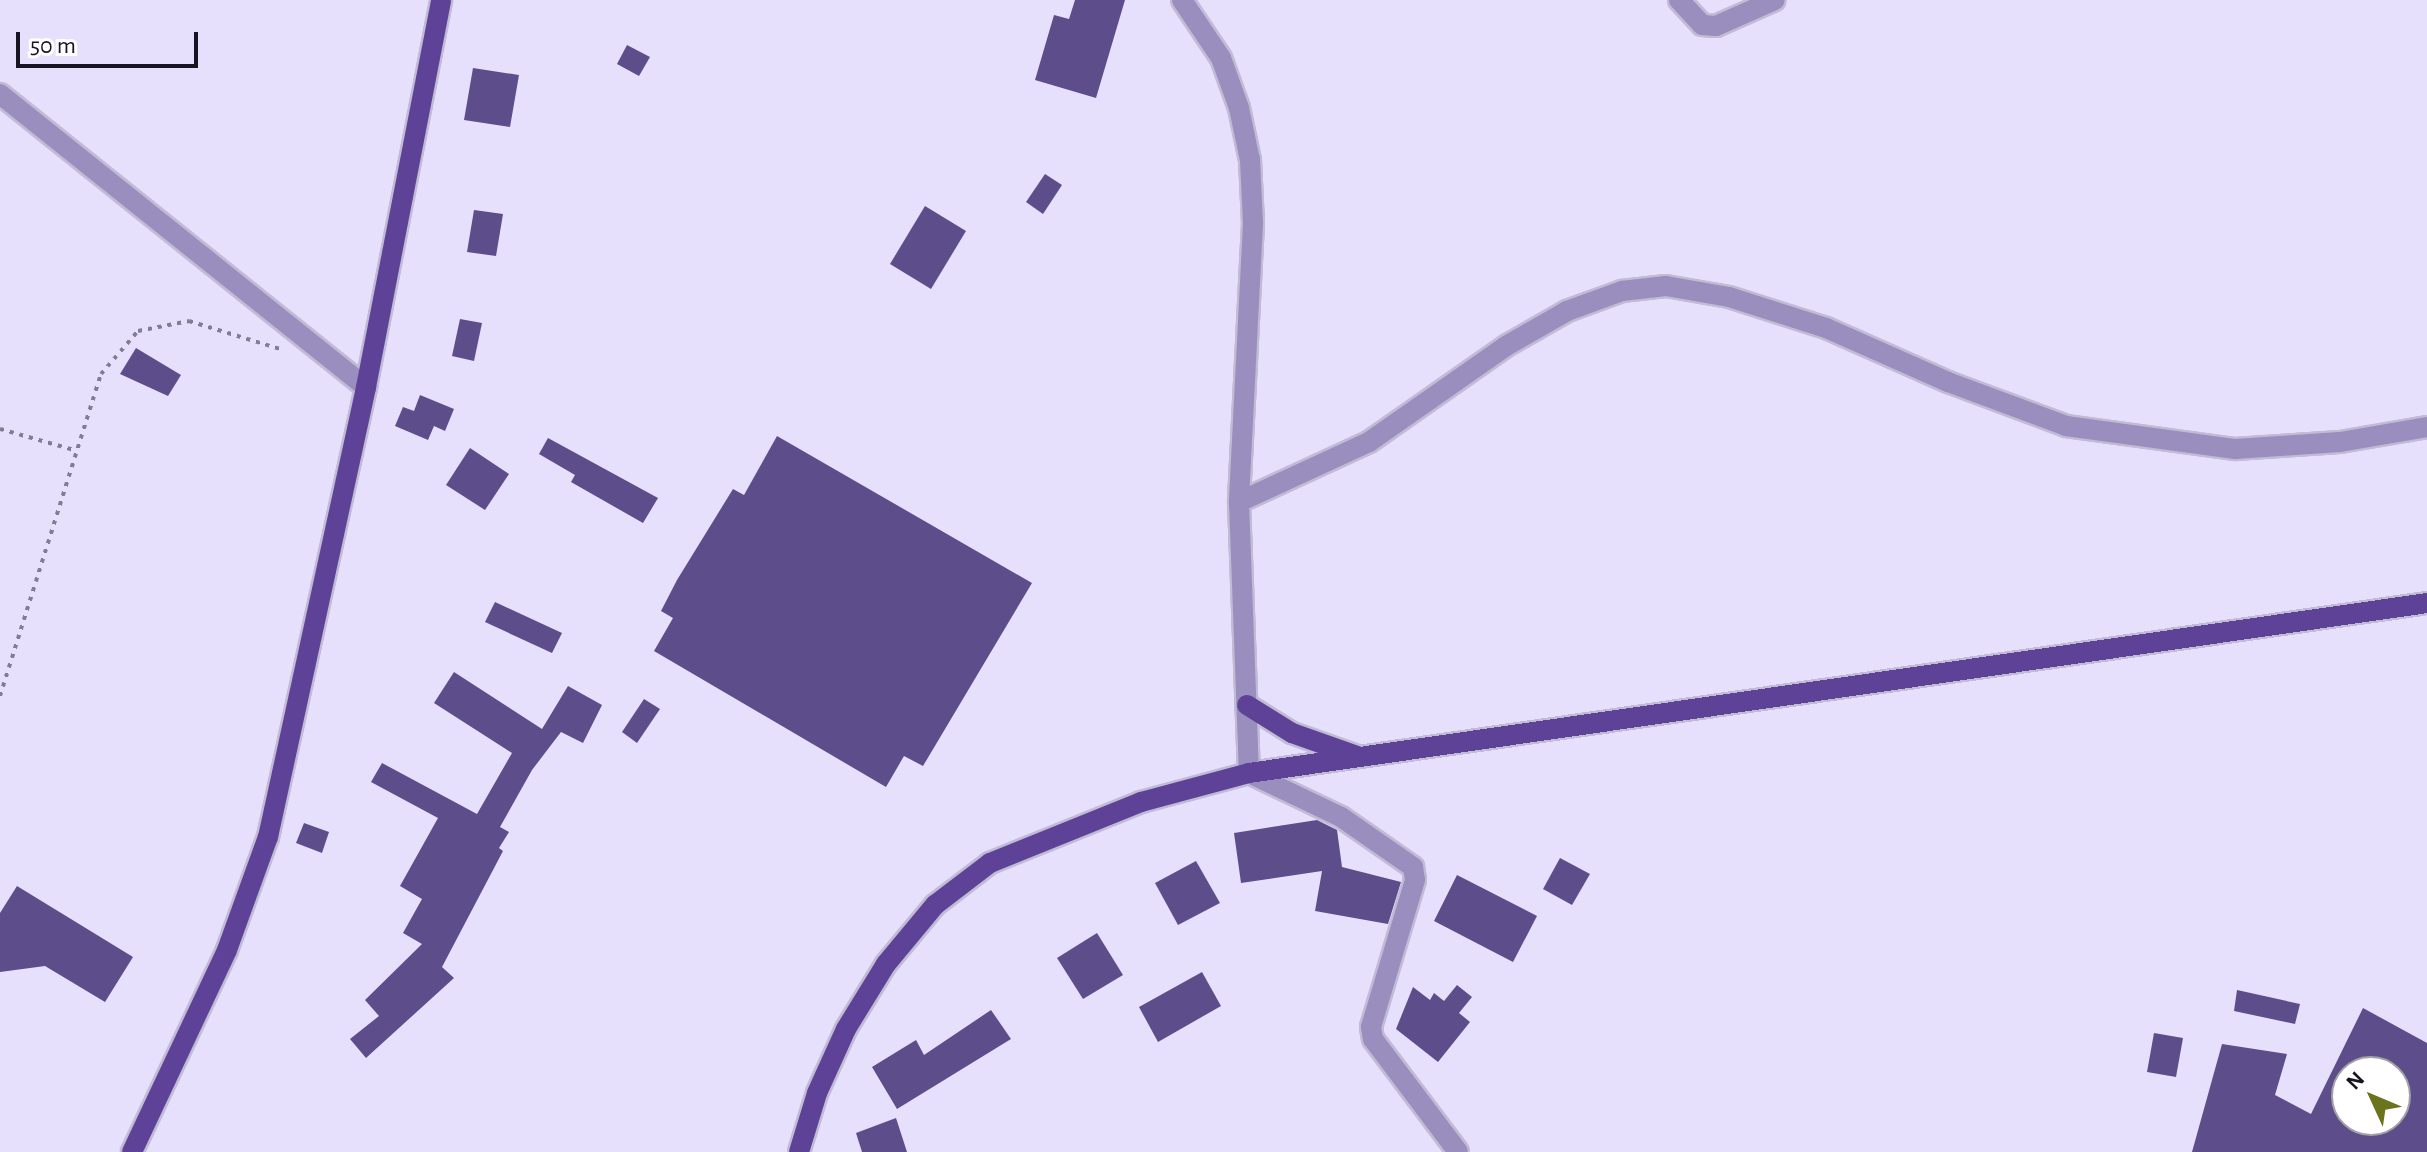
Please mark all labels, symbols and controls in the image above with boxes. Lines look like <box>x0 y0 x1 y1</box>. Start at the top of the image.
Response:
scale bar <box>20 16 202 66</box>
text: 50 m <box>30 34 76 58</box>
north arrow <box>2331 1056 2411 1136</box>
text: N <box>2342 1068 2368 1094</box>

